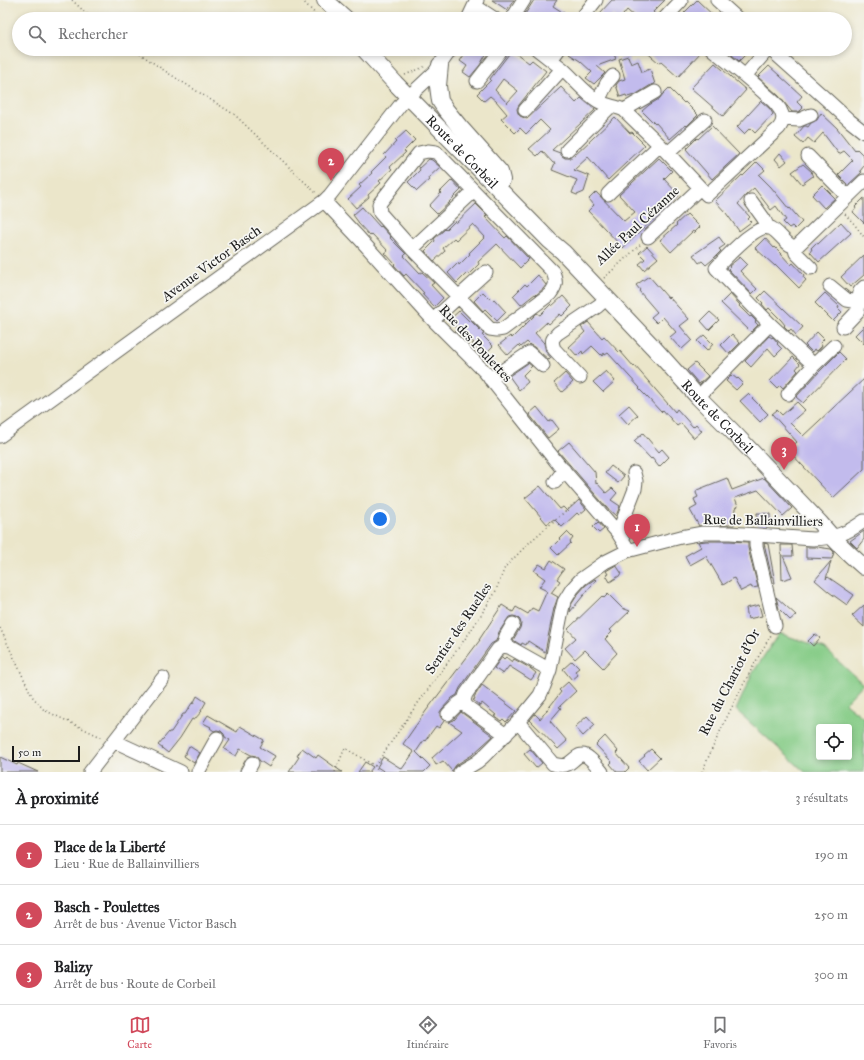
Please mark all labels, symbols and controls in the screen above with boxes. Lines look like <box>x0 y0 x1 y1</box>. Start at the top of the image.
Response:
search box <box>12 12 852 56</box>
icon: search <box>26 23 48 45</box>
text: Rechercher <box>58 25 128 43</box>
street label: Route de Corbeil <box>422 112 502 192</box>
pin: 2 <box>318 148 344 181</box>
street label: Allée Paul Cézanne <box>591 182 683 269</box>
street label: Avenue Victor Basch <box>157 221 265 306</box>
street label: Rue des Poulettes <box>435 301 516 386</box>
street label: Route de Corbeil <box>677 376 757 457</box>
pin: 3 <box>771 437 797 470</box>
your location <box>370 509 390 529</box>
street label: Rue de Ballainvilliers <box>703 511 823 530</box>
pin: 1 <box>624 514 650 547</box>
street label: Sentier des Ruelles <box>422 579 495 677</box>
street label: Rue du Chariot d'Or <box>695 625 764 738</box>
map controls <box>816 724 852 760</box>
button: locate <box>816 724 852 760</box>
scale bar <box>12 744 80 763</box>
text: 50 m <box>18 746 41 759</box>
text: À proximité <box>16 788 99 809</box>
text: 3 résultats <box>795 790 848 806</box>
text: Place de la Liberté <box>54 838 165 856</box>
text: 1 <box>26 847 32 863</box>
text: 190 m <box>815 847 848 863</box>
text: Lieu · Rue de Ballainvilliers <box>54 856 199 872</box>
text: Basch - Poulettes <box>54 898 160 916</box>
text: 2 <box>26 907 32 923</box>
text: 250 m <box>814 907 848 923</box>
text: Arrêt de bus · Avenue Victor Basch <box>54 916 237 932</box>
text: Balizy <box>54 958 92 976</box>
text: 3 <box>26 967 32 983</box>
text: 300 m <box>814 967 848 983</box>
text: Arrêt de bus · Route de Corbeil <box>54 976 216 992</box>
tab: Carte <box>127 1014 152 1051</box>
tab: Itinéraire <box>406 1014 449 1051</box>
tab: Favoris <box>703 1014 737 1051</box>

